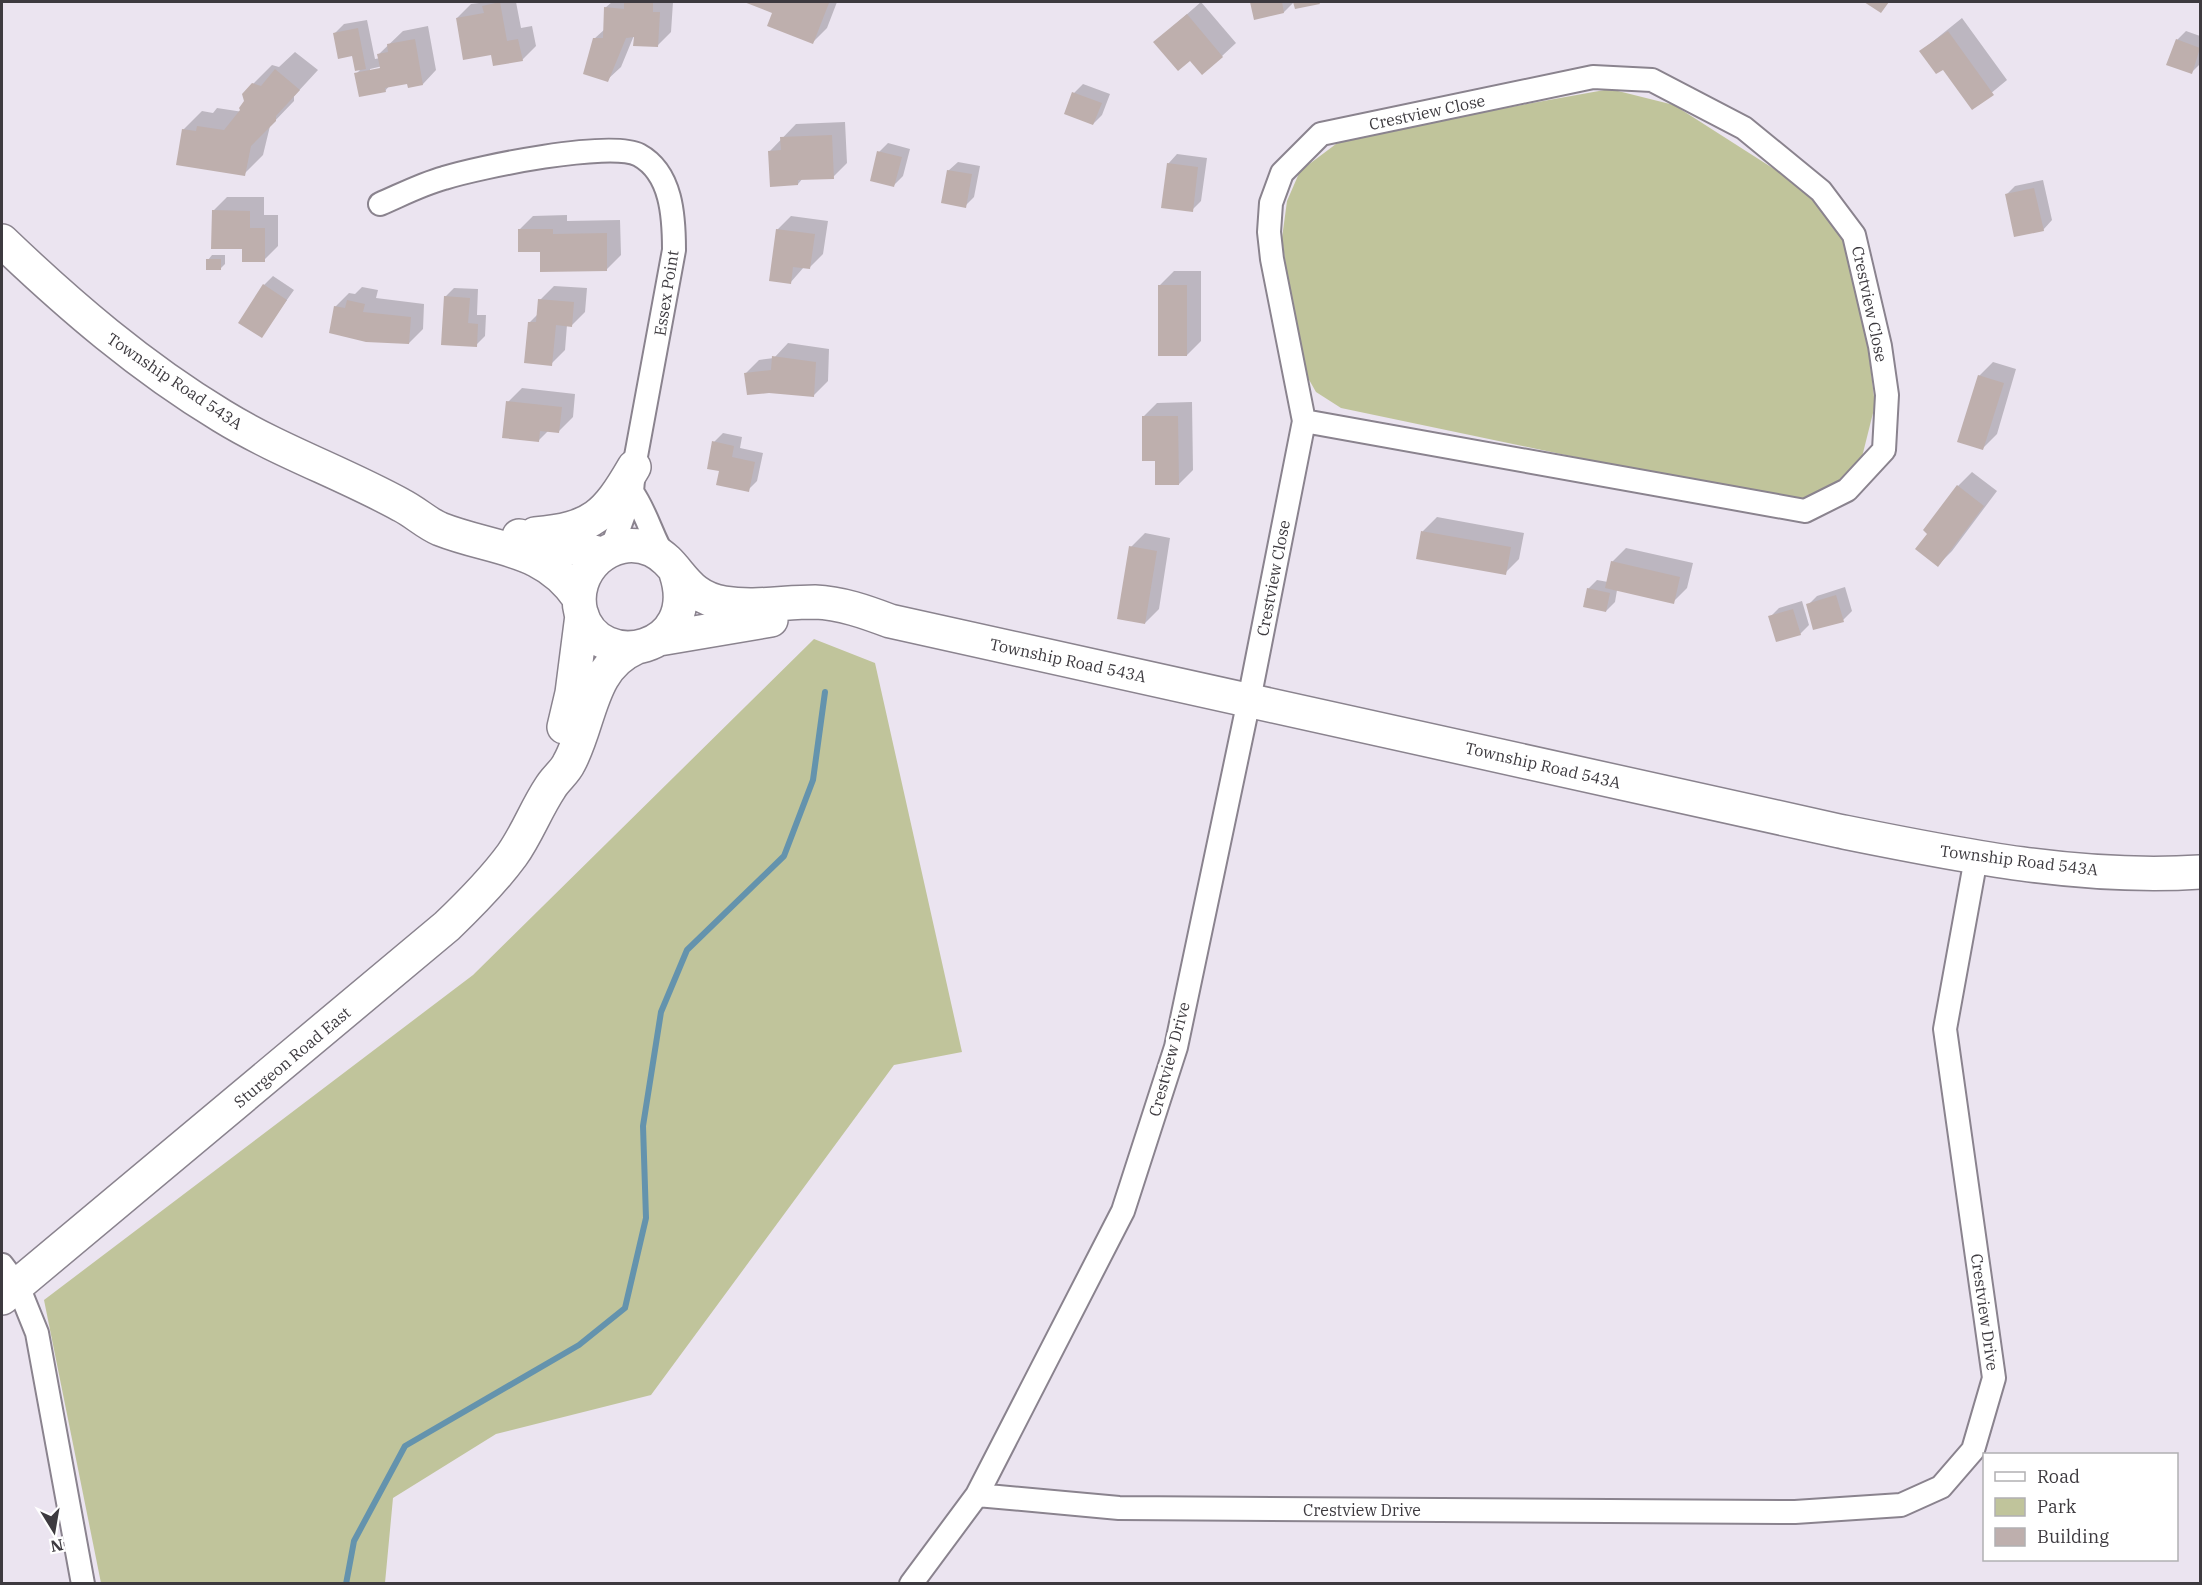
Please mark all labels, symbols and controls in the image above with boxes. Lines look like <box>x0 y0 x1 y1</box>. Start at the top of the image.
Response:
street label: Crestview Close <box>1367 90 1487 134</box>
street label: Crestview Close <box>1848 244 1892 364</box>
street label: Essex Point <box>649 248 683 337</box>
street label: Township Road 543A <box>103 328 247 434</box>
street label: Crestview Close <box>1252 518 1294 638</box>
street label: Township Road 543A <box>988 634 1148 686</box>
street label: Township Road 543A <box>1463 737 1623 793</box>
street label: Township Road 543A <box>1939 840 2099 880</box>
street label: Crestview Drive <box>1144 999 1194 1119</box>
street label: Sturgeon Road East <box>229 1002 355 1112</box>
street label: Crestview Drive <box>1967 1252 2003 1372</box>
legend <box>1983 1453 2178 1561</box>
text: Road <box>2037 1465 2080 1488</box>
text: Park <box>2037 1495 2077 1518</box>
street label: Crestview Drive <box>1303 1500 1421 1520</box>
north arrow <box>24 1501 84 1561</box>
text: Building <box>2037 1525 2109 1548</box>
text: N <box>49 1535 65 1557</box>

